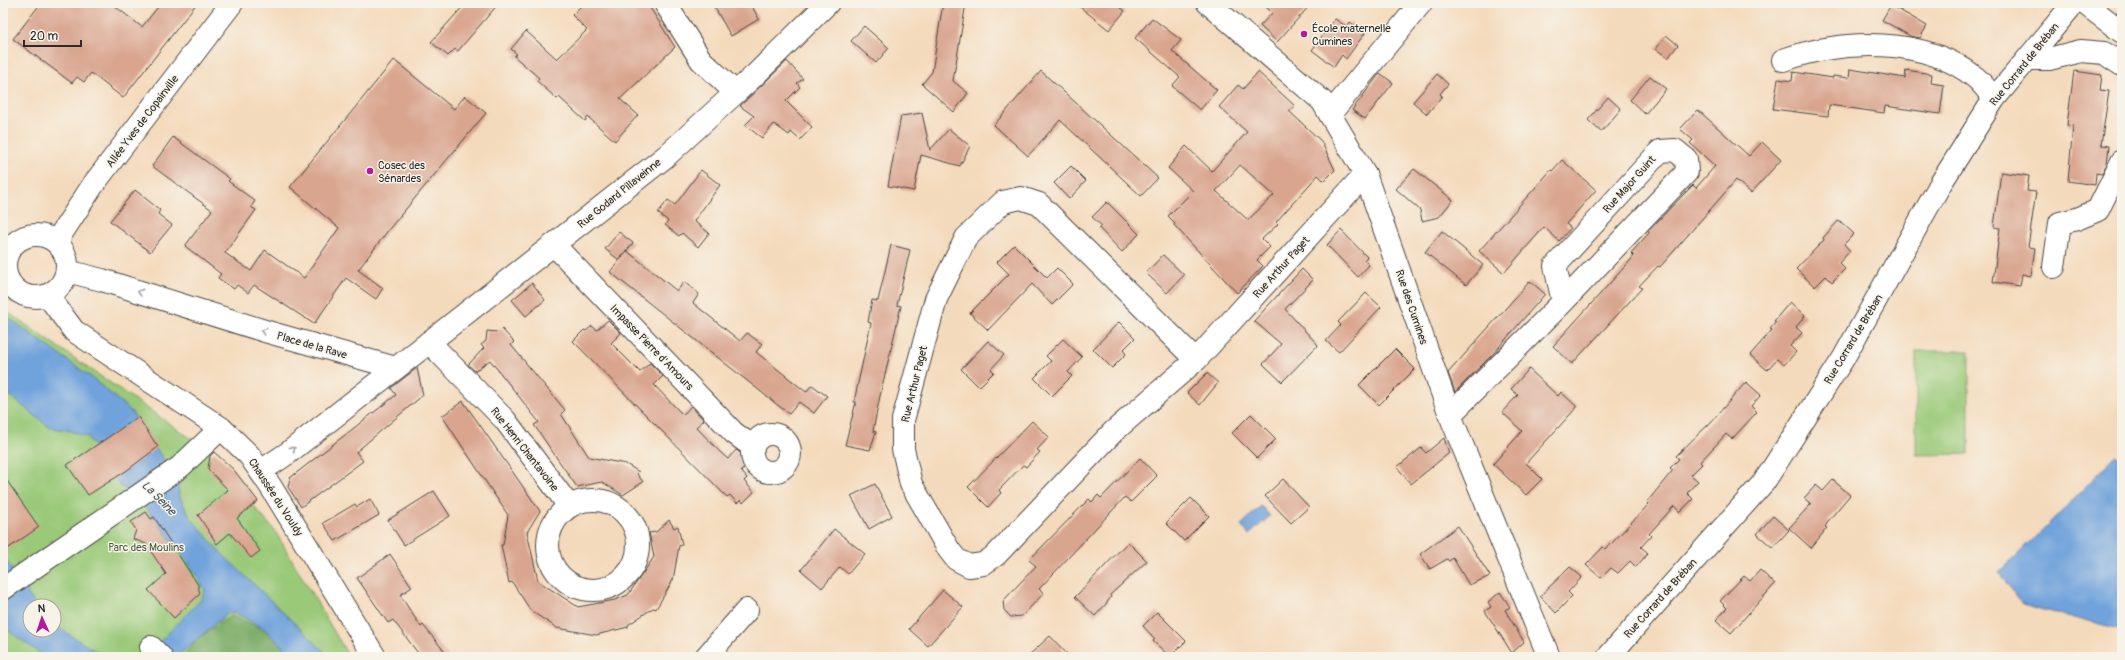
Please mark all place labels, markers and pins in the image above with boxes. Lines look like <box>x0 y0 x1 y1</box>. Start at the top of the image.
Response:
place label: École maternelle Cumines <box>1312 22 1391 48</box>
marker: École maternelle Cumines <box>1299 29 1309 39</box>
place label: Cosec des Sénardes <box>378 159 425 185</box>
marker: Cosec des Sénardes <box>365 166 375 176</box>

